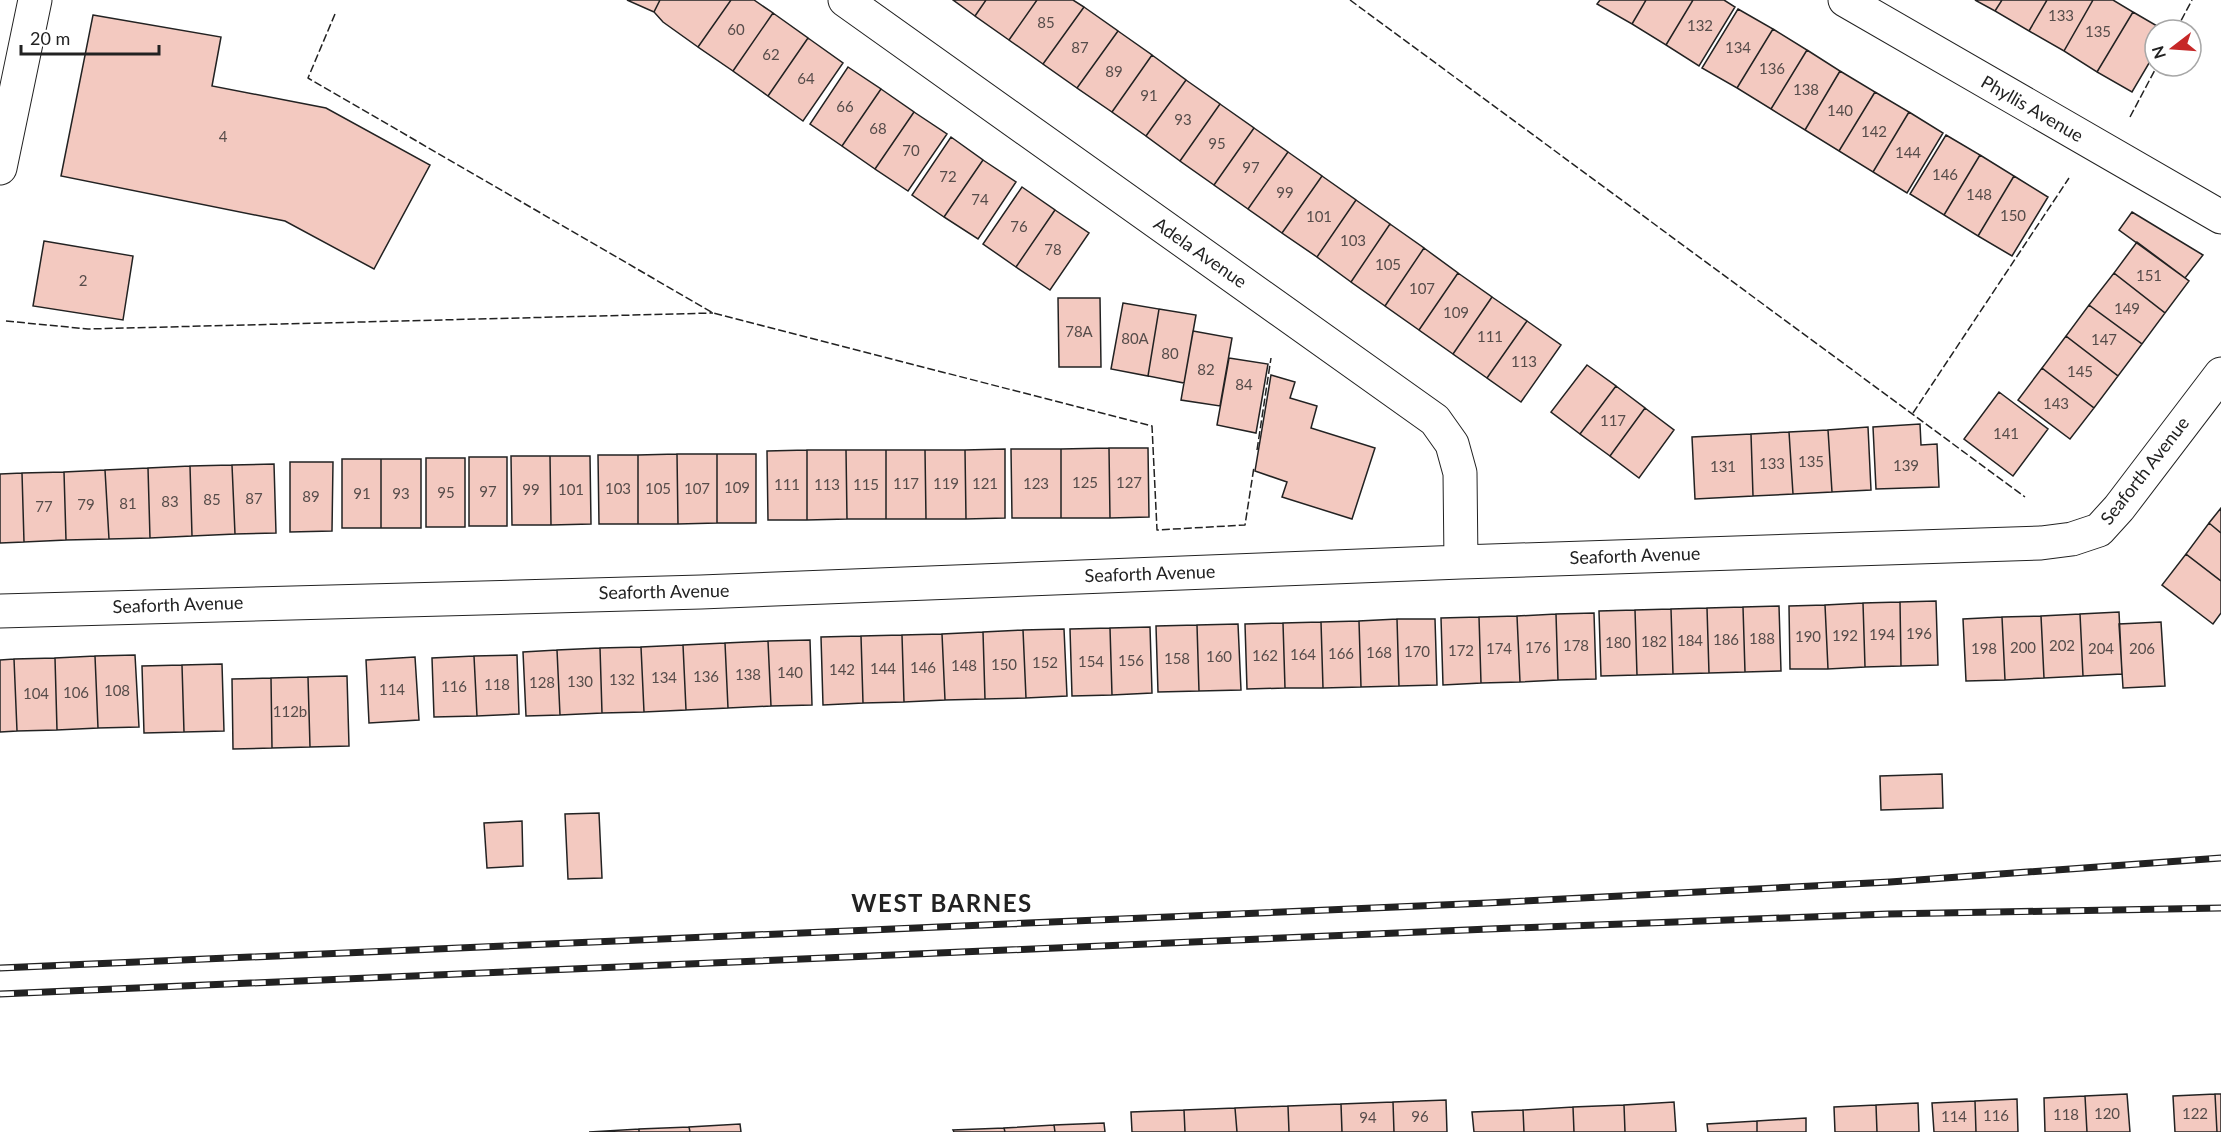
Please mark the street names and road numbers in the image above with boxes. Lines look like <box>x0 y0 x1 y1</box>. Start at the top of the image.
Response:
street label: Phyllis Avenue <box>1978 70 2087 146</box>
street label: Adela Avenue <box>1150 212 1251 292</box>
street label: Seaforth Avenue <box>2095 412 2193 529</box>
street label: Seaforth Avenue <box>1569 542 1701 568</box>
street label: Seaforth Avenue <box>1084 560 1216 586</box>
street label: Seaforth Avenue <box>598 579 730 603</box>
street label: Seaforth Avenue <box>112 591 244 617</box>

